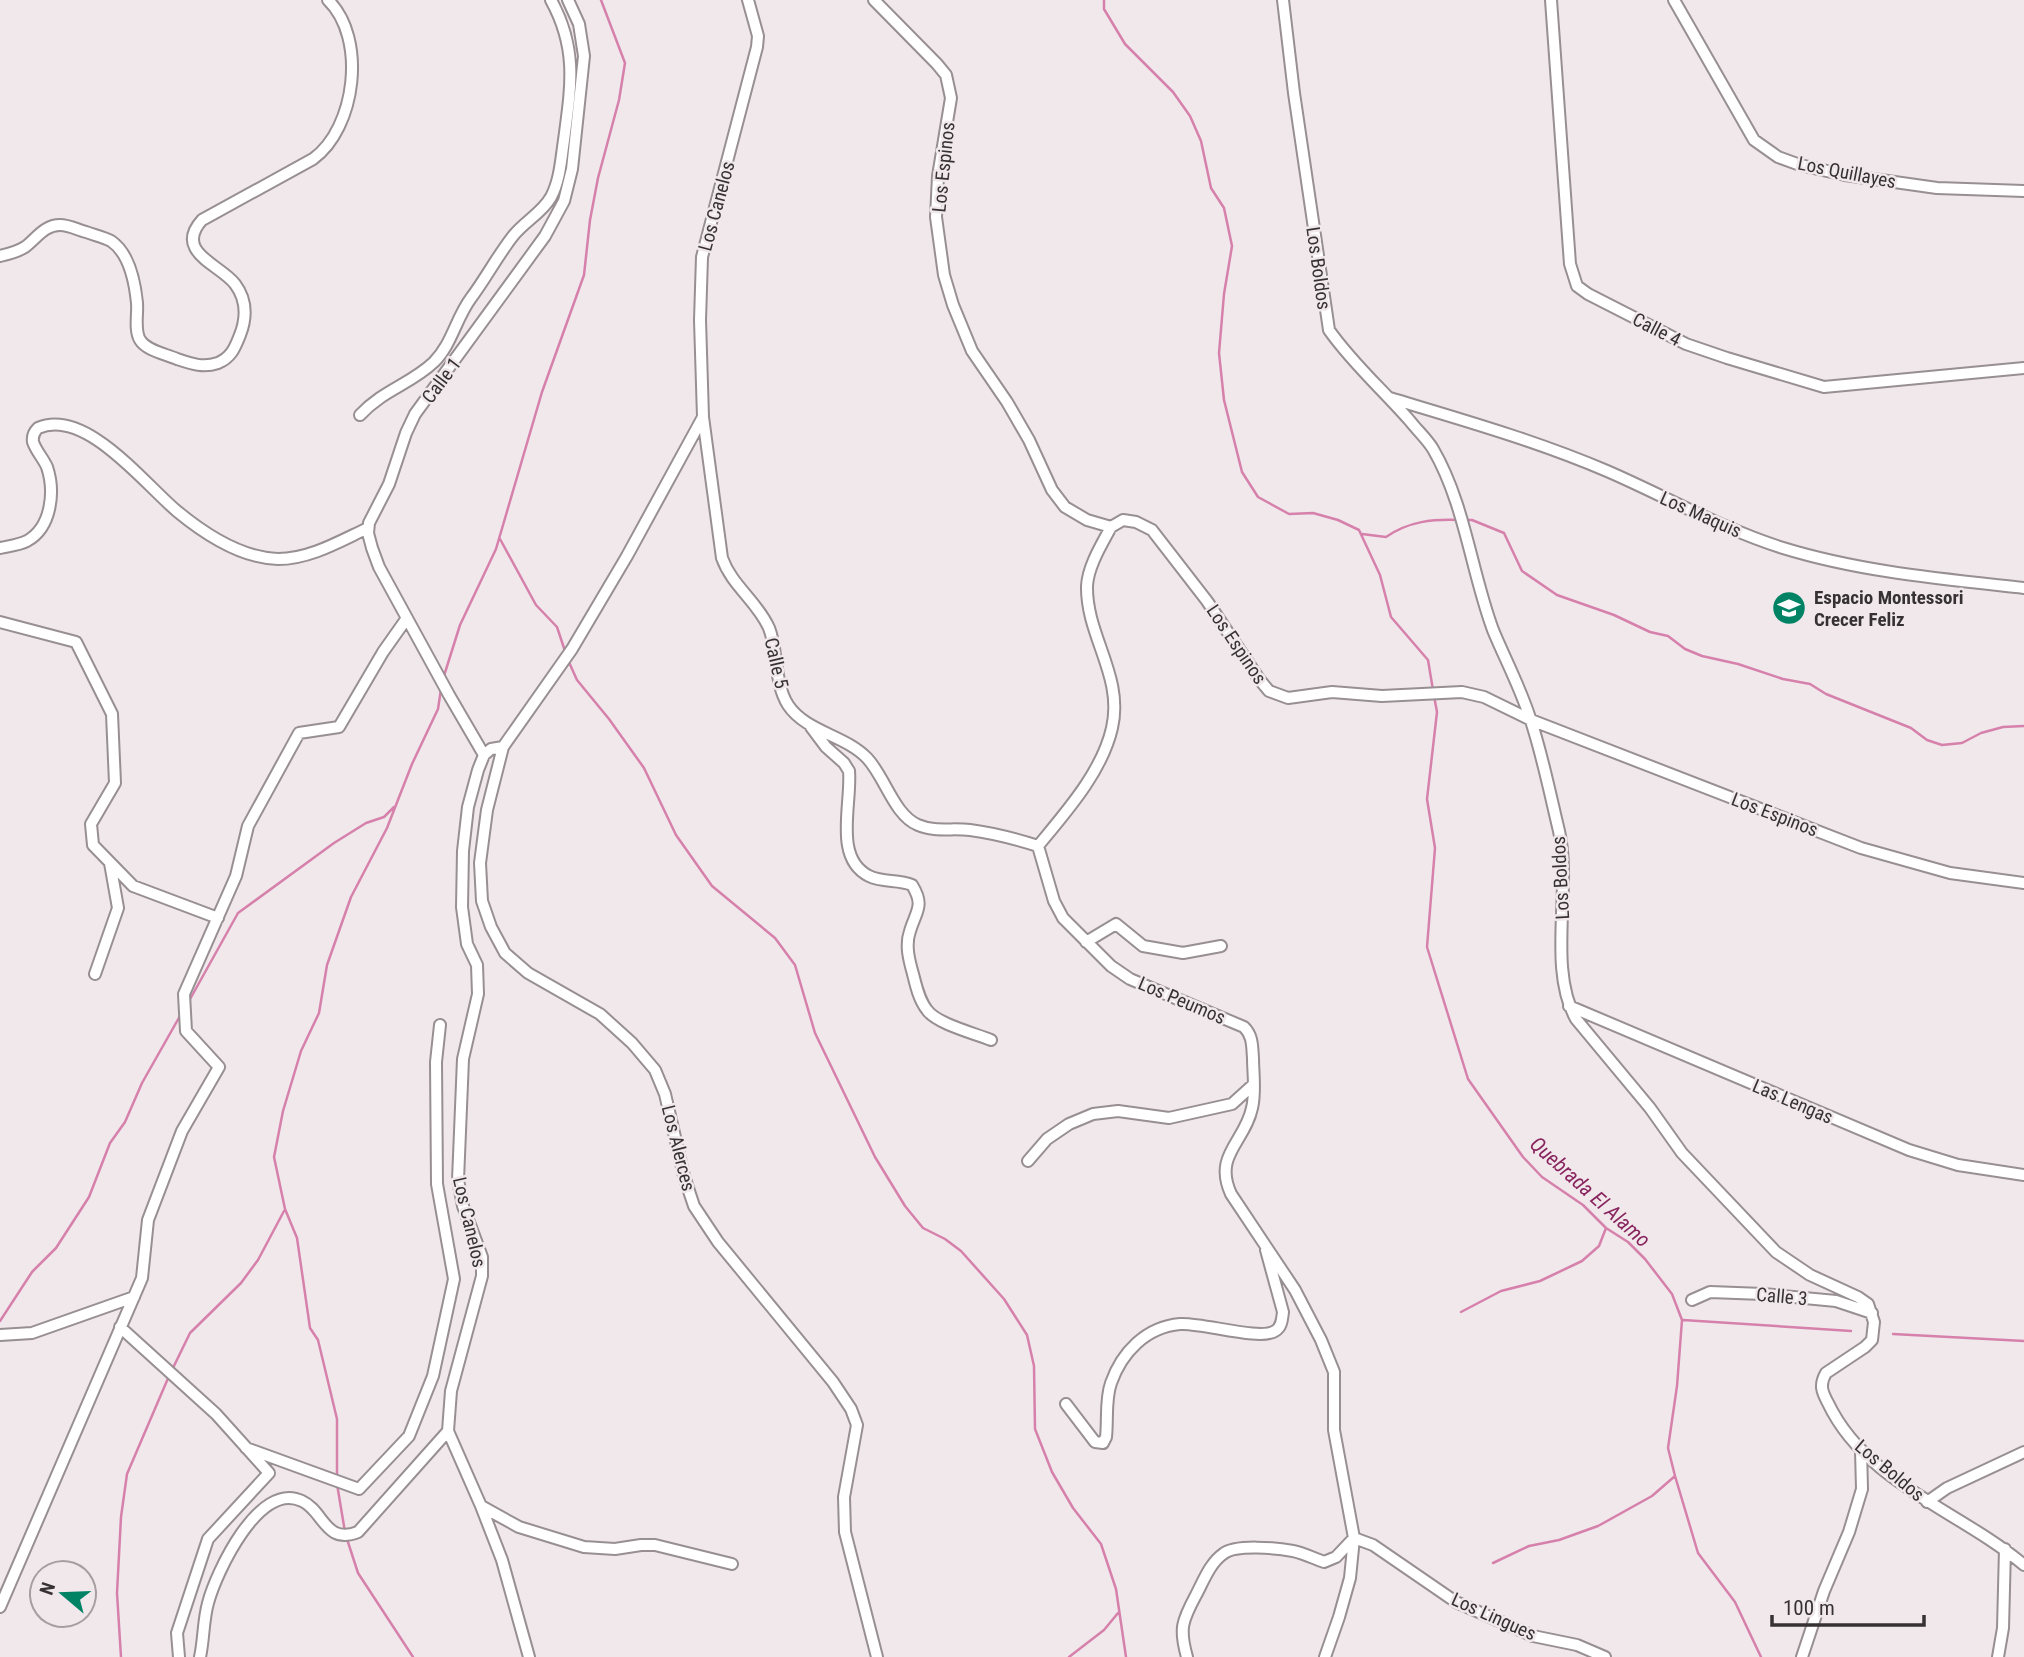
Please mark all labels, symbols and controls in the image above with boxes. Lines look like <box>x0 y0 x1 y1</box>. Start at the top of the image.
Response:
street label: Los Espinos <box>927 121 960 213</box>
street label: Los Quillayes <box>1796 152 1898 193</box>
street label: Los Canelos <box>693 159 740 254</box>
street label: Los Boldos <box>1301 225 1336 311</box>
street label: Calle 4 <box>1629 308 1685 351</box>
street label: Calle 1 <box>417 353 466 408</box>
street label: Los Maquis <box>1656 486 1745 543</box>
place label: Espacio Montessori Crecer Feliz <box>1814 586 1964 631</box>
school or university icon: Espacio Montessori Crecer Feliz <box>1770 589 1808 627</box>
street label: Los Espinos <box>1202 600 1272 688</box>
street label: Calle 5 <box>760 636 793 691</box>
street label: Los Espinos <box>1728 787 1821 841</box>
street label: Los Boldos <box>1547 836 1574 920</box>
street label: Los Peumos <box>1135 972 1229 1029</box>
street label: Las Lengas <box>1749 1074 1837 1129</box>
street label: Los Alerces <box>657 1103 700 1193</box>
water label: Quebrada El Alamo <box>1525 1132 1655 1252</box>
street label: Los Canelos <box>448 1175 491 1270</box>
street label: Calle 3 <box>1755 1283 1808 1310</box>
street label: Los Boldos <box>1850 1435 1929 1506</box>
north arrow <box>28 1559 98 1629</box>
text: N <box>35 1579 60 1598</box>
scale bar <box>1772 1584 1924 1628</box>
street label: Los Lingues <box>1448 1588 1540 1645</box>
text: 100 m <box>1783 1596 1835 1620</box>

